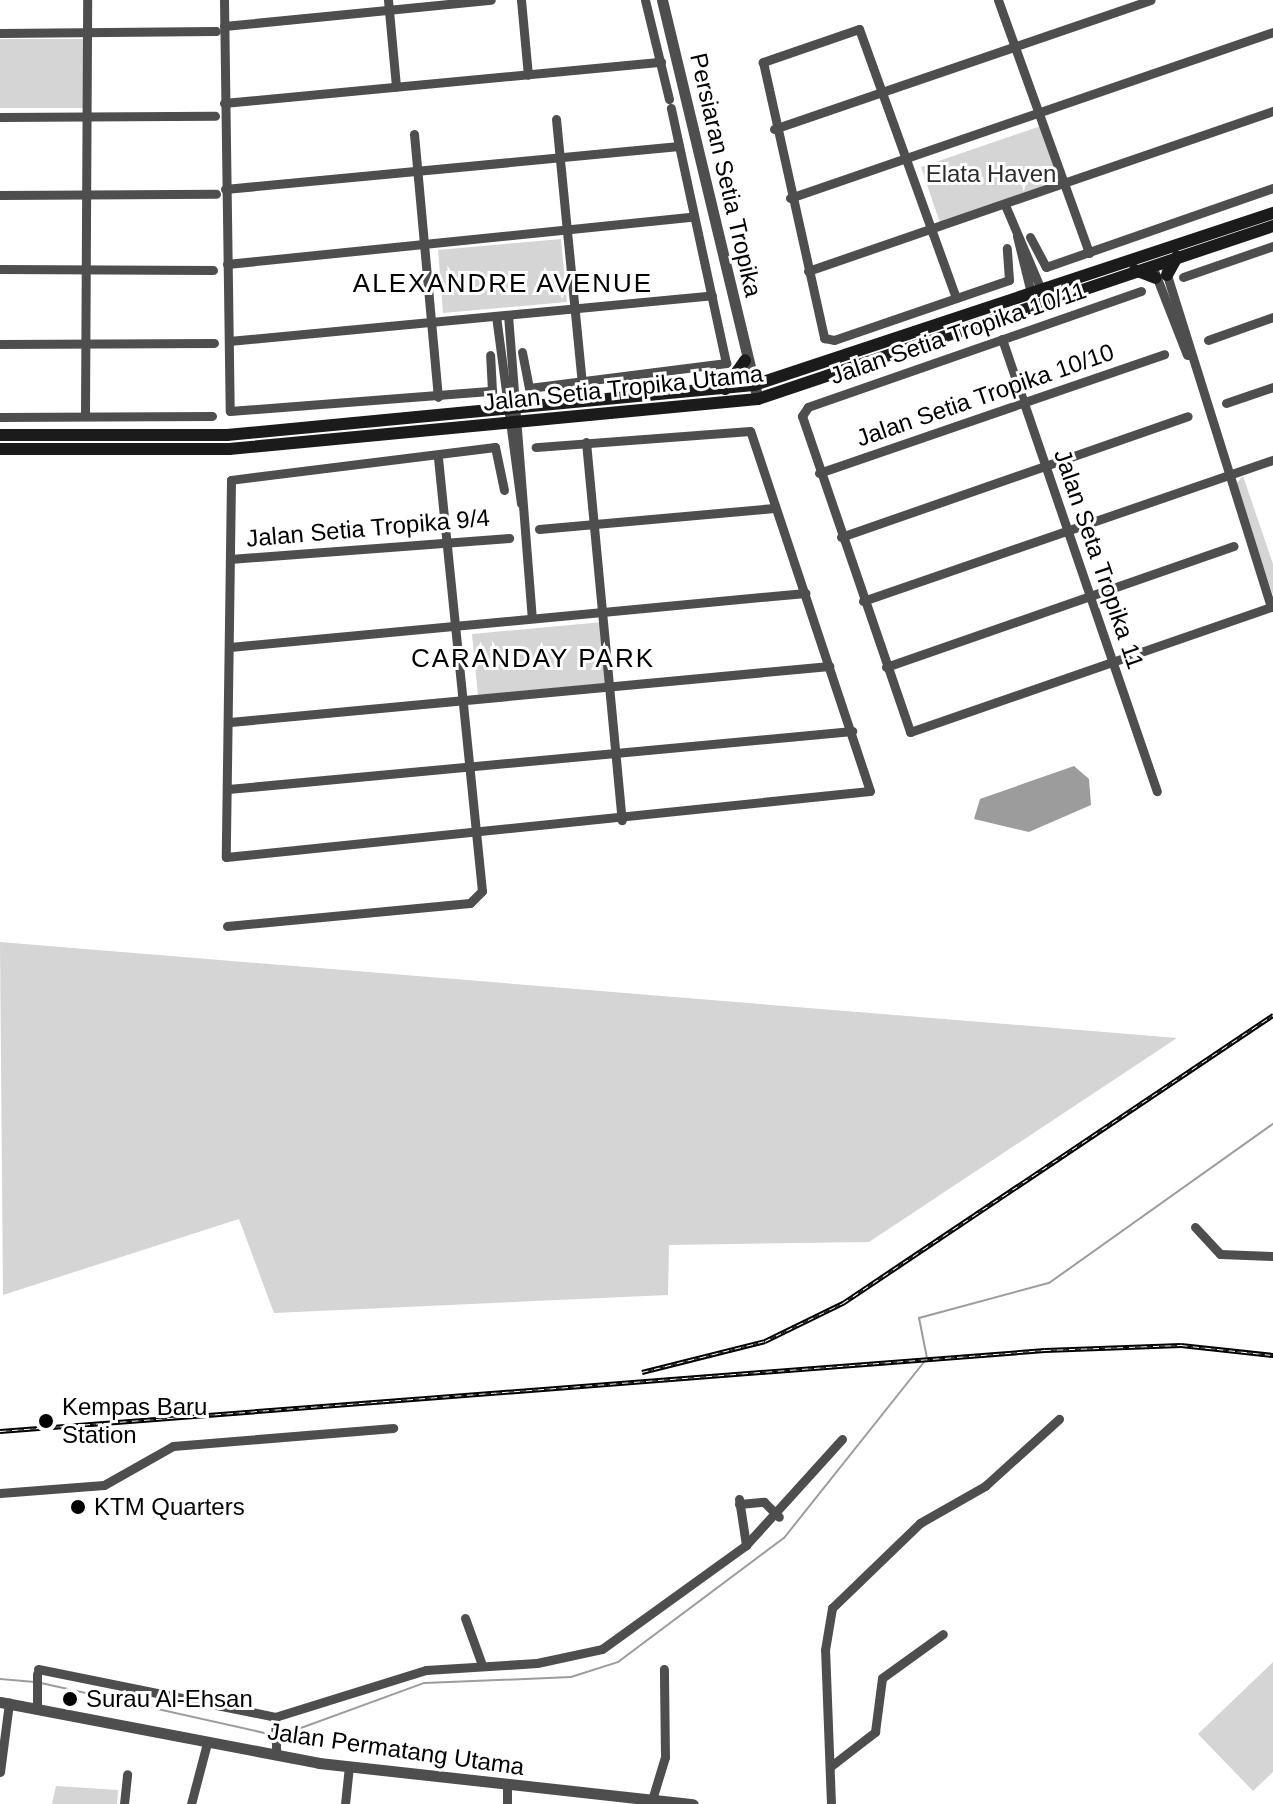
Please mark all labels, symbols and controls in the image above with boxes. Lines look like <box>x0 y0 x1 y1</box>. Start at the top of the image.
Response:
street label: Persiaran Setia Tropika <box>684 50 768 300</box>
park label: Elata Haven <box>926 160 1056 188</box>
district label: ALEXANDRE AVENUE <box>352 268 654 300</box>
street label: Jalan Setia Tropika 10/11 <box>826 276 1090 390</box>
street label: Jalan Setia Tropika 10/10 <box>852 337 1118 453</box>
street label: Jalan Setia Tropika Utama <box>481 359 765 417</box>
street label: Jalan Seta Tropika 11 <box>1048 445 1150 673</box>
street label: Jalan Setia Tropika 9/4 <box>245 503 491 553</box>
district label: CARANDAY PARK <box>411 643 655 675</box>
place label: Kempas Baru Station <box>62 1393 207 1449</box>
marker: Kempas Baru Station <box>37 1412 55 1430</box>
place label: KTM Quarters <box>94 1493 245 1521</box>
marker: KTM Quarters <box>69 1498 87 1516</box>
place label: Surau Al-Ehsan <box>86 1685 254 1713</box>
marker: Surau Al-Ehsan <box>61 1690 79 1708</box>
street label: Jalan Permatang Utama <box>266 1717 526 1781</box>

